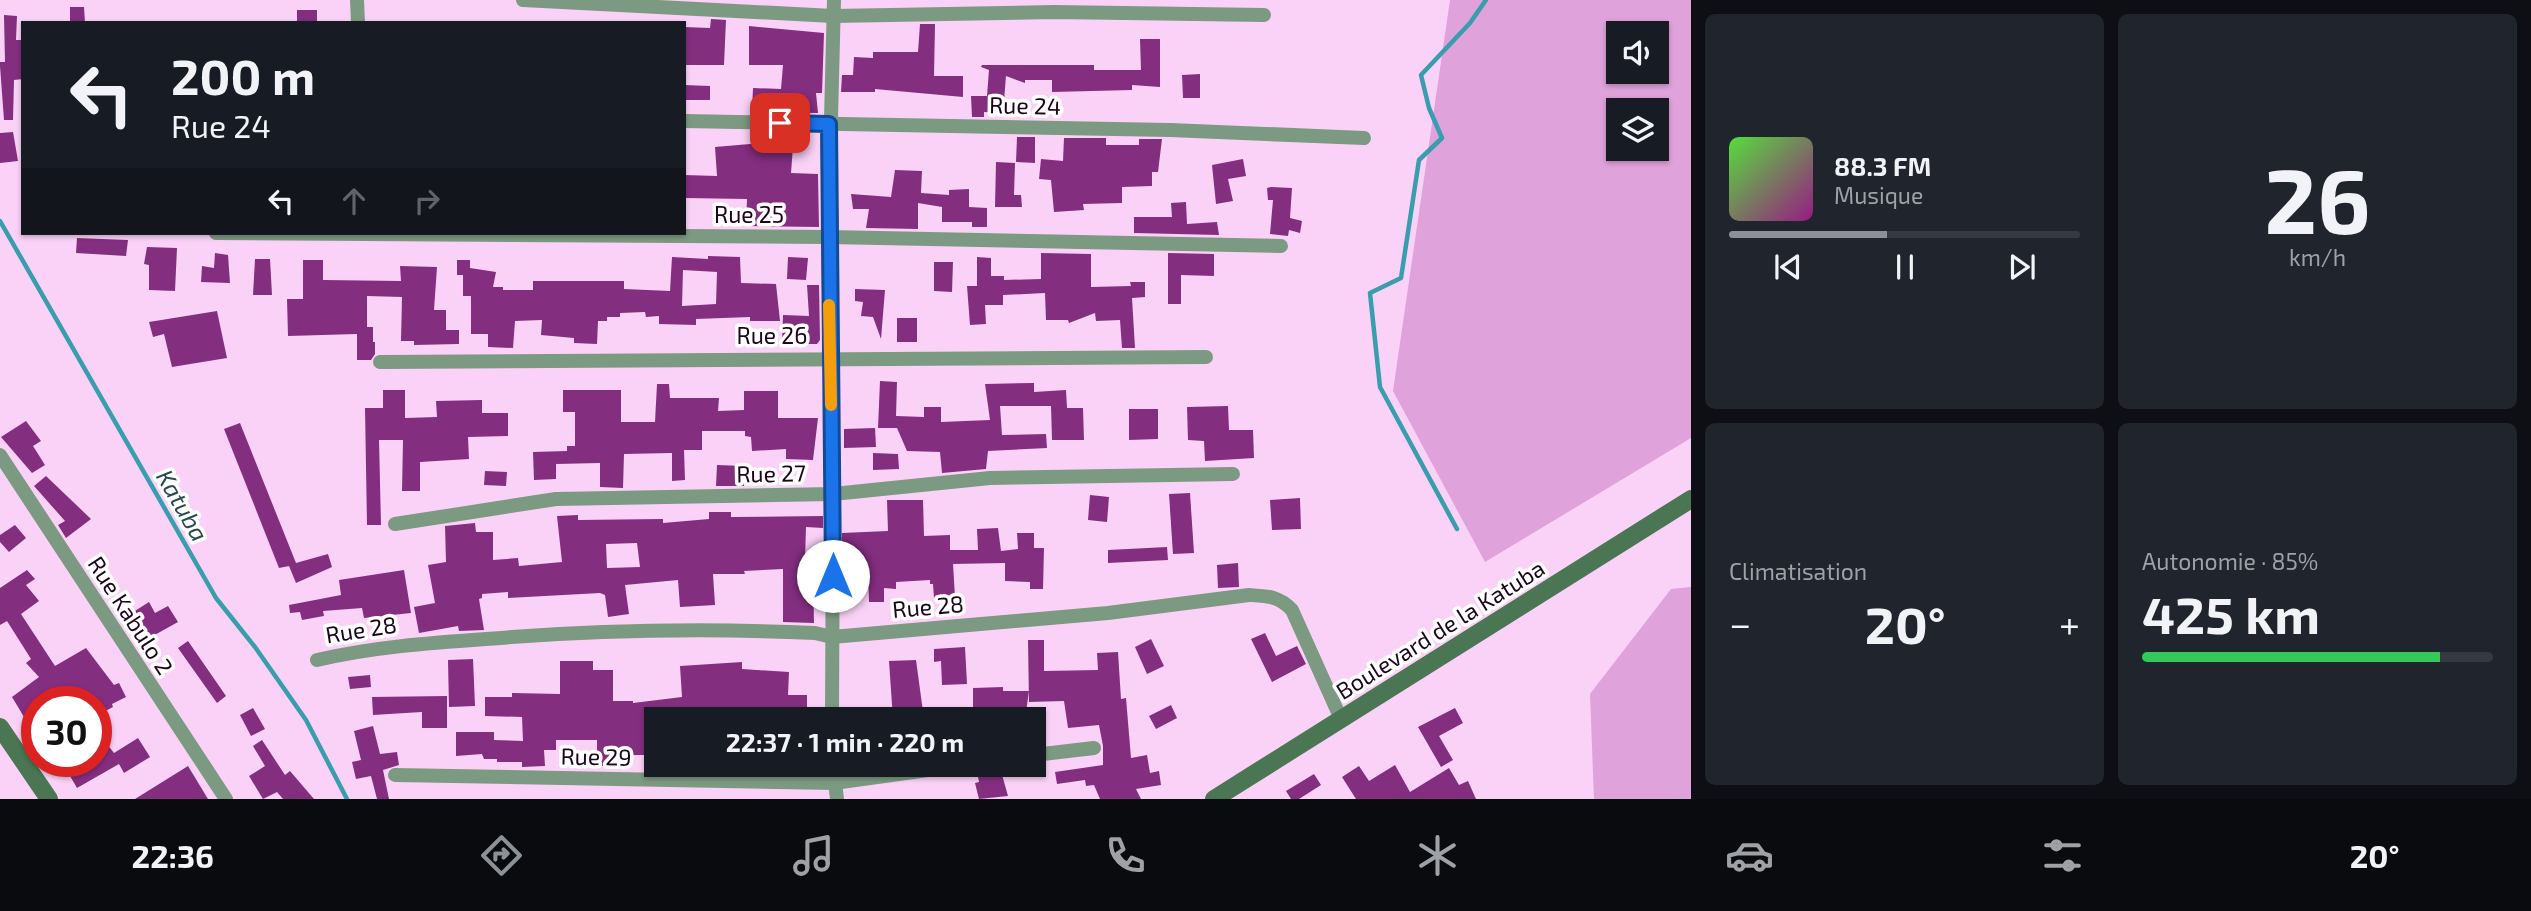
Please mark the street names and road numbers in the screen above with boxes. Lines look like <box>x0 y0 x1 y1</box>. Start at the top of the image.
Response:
street label: Rue 24 <box>989 90 1061 120</box>
street label: Rue 25 <box>714 200 784 228</box>
street label: Rue 26 <box>737 321 807 349</box>
street label: Rue 27 <box>736 458 806 488</box>
street label: Rue Kabulo 2 <box>82 551 180 679</box>
street label: Boulevard de la Katuba <box>1331 553 1549 705</box>
street label: Rue 28 <box>891 589 965 623</box>
street label: Rue 28 <box>323 610 399 648</box>
street label: Rue 29 <box>560 741 632 771</box>

